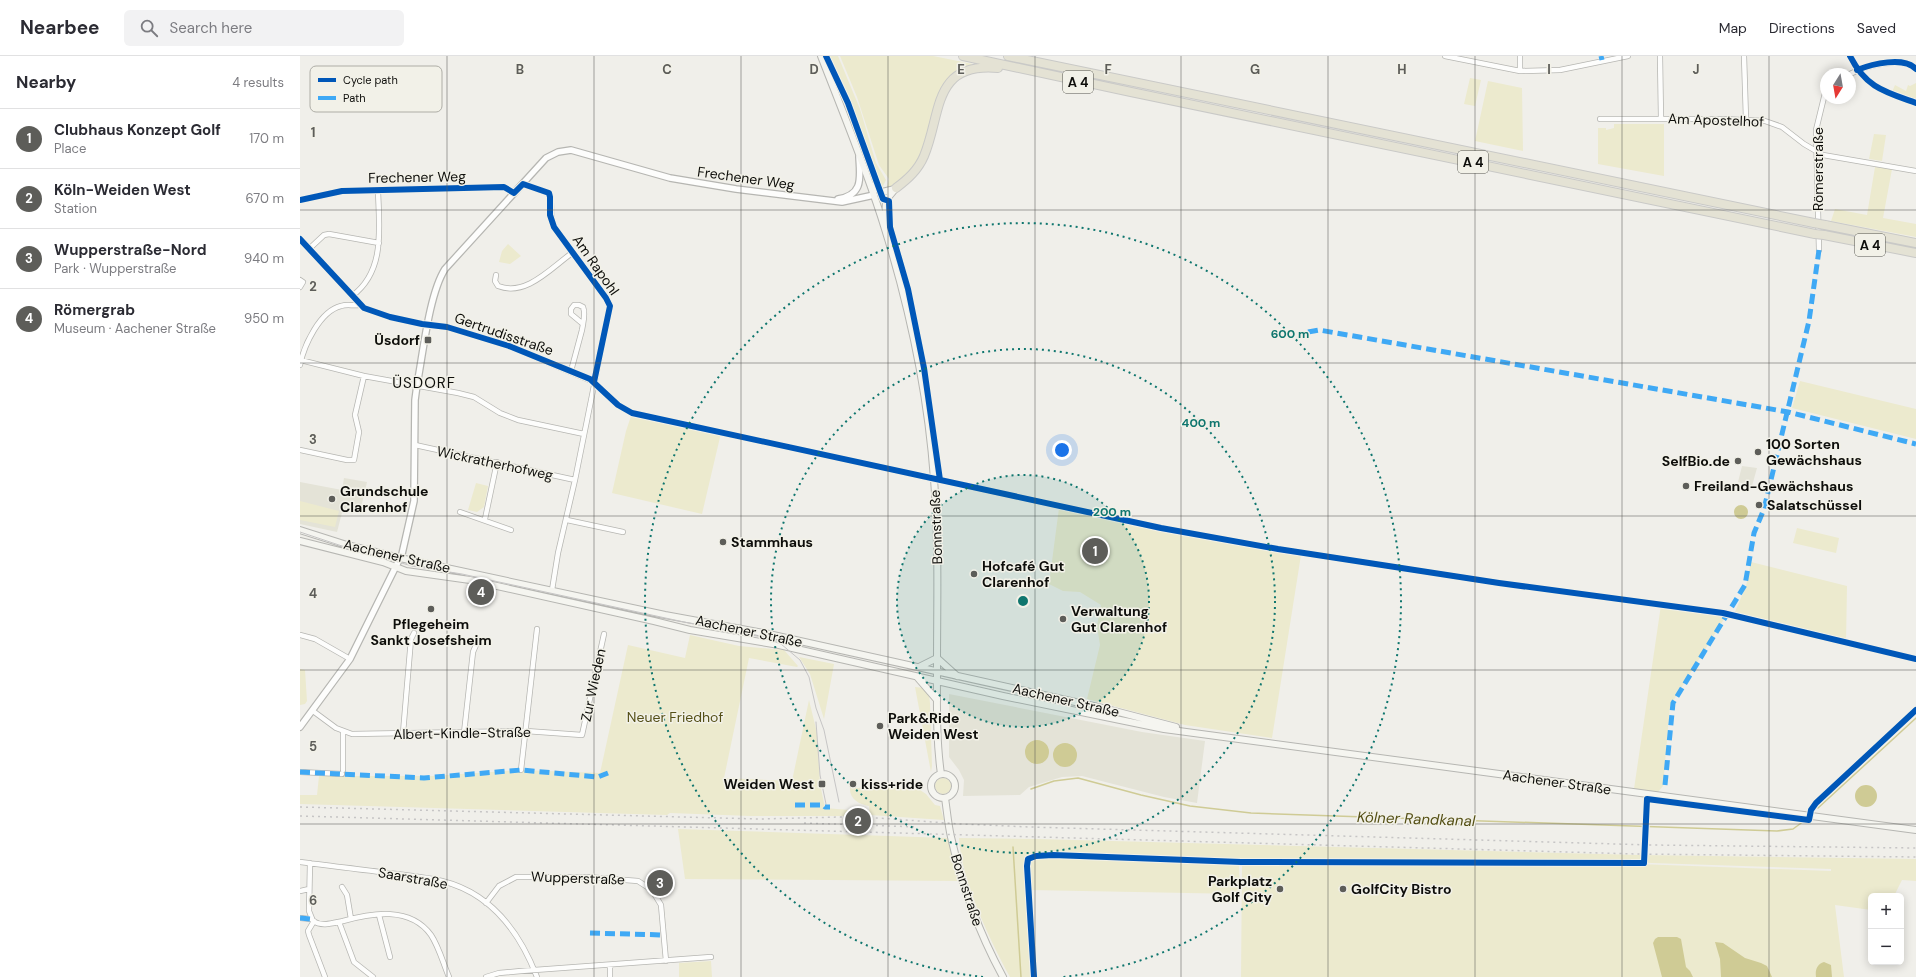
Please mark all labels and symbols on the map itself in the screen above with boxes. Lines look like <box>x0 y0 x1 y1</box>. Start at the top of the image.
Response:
text: B <box>516 61 524 78</box>
text: C <box>662 61 672 78</box>
text: D <box>809 61 819 78</box>
text: E <box>957 61 965 78</box>
text: F <box>1104 61 1112 78</box>
text: G <box>1250 61 1260 78</box>
text: H <box>1397 61 1407 78</box>
text: I <box>1547 61 1551 78</box>
text: J <box>1692 61 1700 78</box>
legend <box>310 66 442 112</box>
north arrow <box>1820 68 1856 104</box>
road number: A 4 <box>1063 71 1093 93</box>
text: Cycle path <box>343 73 398 87</box>
text: Path <box>343 91 366 105</box>
street label: Am Apostelhof <box>1668 109 1765 131</box>
text: 1 <box>311 124 315 141</box>
street label: Römerstraße <box>1809 127 1827 211</box>
road number: A 4 <box>1458 151 1488 173</box>
street label: Frechener Weg <box>696 162 796 194</box>
street label: Frechener Weg <box>368 167 466 187</box>
street label: Am Rapohl <box>569 231 623 299</box>
road number: A 4 <box>1855 234 1885 256</box>
text: 2 <box>309 278 317 295</box>
street label: Gertrudisstraße <box>452 309 556 359</box>
text: 600 m <box>1271 326 1309 342</box>
place label: Üsdorf <box>374 331 420 349</box>
marker: Üsdorf <box>423 335 433 345</box>
district label: ÜSDORF <box>392 373 456 393</box>
text: 400 m <box>1182 415 1220 431</box>
text: 3 <box>309 431 317 448</box>
place label: 100 Sorten Gewächshaus <box>1766 435 1862 469</box>
your location <box>1052 440 1072 460</box>
street label: Wickratherhofweg <box>435 442 555 484</box>
marker: 100 Sorten Gewächshaus <box>1753 447 1763 457</box>
place label: SelfBio.de <box>1662 452 1730 470</box>
marker: SelfBio.de <box>1733 456 1743 466</box>
place label: Freiland-Gewächshaus <box>1694 477 1853 495</box>
marker: Freiland-Gewächshaus <box>1681 481 1691 491</box>
place label: Grundschule Clarenhof <box>340 482 428 516</box>
street label: Bonnstraße <box>926 489 946 565</box>
marker: Grundschule Clarenhof <box>327 494 337 504</box>
place label: Salatschüssel <box>1767 496 1862 514</box>
marker: Salatschüssel <box>1754 500 1764 510</box>
text: 200 m <box>1093 504 1131 520</box>
place label: Stammhaus <box>731 533 813 551</box>
street label: Aachener Straße <box>342 535 452 577</box>
pin: 1 <box>1082 536 1108 566</box>
marker: Stammhaus <box>718 537 728 547</box>
place label: Hofcafé Gut Clarenhof <box>982 557 1064 591</box>
marker: Hofcafé Gut Clarenhof <box>969 569 979 579</box>
pin: 4 <box>468 577 494 607</box>
text: 4 <box>309 585 317 602</box>
centre of rings <box>1016 594 1030 608</box>
place label: Verwaltung Gut Clarenhof <box>1071 602 1167 636</box>
marker: Pflegeheim Sankt Josefsheim <box>426 604 436 614</box>
street label: Aachener Straße <box>694 611 804 651</box>
marker: Verwaltung Gut Clarenhof <box>1058 614 1068 624</box>
place label: Pflegeheim Sankt Josefsheim <box>370 615 492 649</box>
street label: Zur Wieden <box>576 647 610 723</box>
street label: Aachener Straße <box>1011 679 1121 721</box>
park label: Neuer Friedhof <box>627 708 723 726</box>
place label: Park&Ride Weiden West <box>888 709 979 743</box>
marker: Park&Ride Weiden West <box>875 721 885 731</box>
street label: Albert-Kindle-Straße <box>393 723 531 743</box>
text: 5 <box>309 738 317 755</box>
street label: Aachener Straße <box>1502 766 1612 798</box>
place label: Weiden West <box>723 775 814 793</box>
place label: kiss+ride <box>861 775 923 793</box>
marker: Weiden West <box>817 779 827 789</box>
marker: kiss+ride <box>848 779 858 789</box>
pin: 2 <box>845 806 871 836</box>
water label: Kölner Randkanal <box>1356 807 1476 831</box>
street label: Bonnstraße <box>947 852 987 928</box>
street label: Saarstraße <box>377 863 449 893</box>
street label: Wupperstraße <box>531 867 625 889</box>
pin: 3 <box>647 868 673 898</box>
place label: Parkplatz Golf City <box>1208 872 1273 906</box>
place label: GolfCity Bistro <box>1351 880 1452 898</box>
marker: Parkplatz Golf City <box>1275 884 1285 894</box>
marker: GolfCity Bistro <box>1338 884 1348 894</box>
text: 6 <box>309 892 317 909</box>

